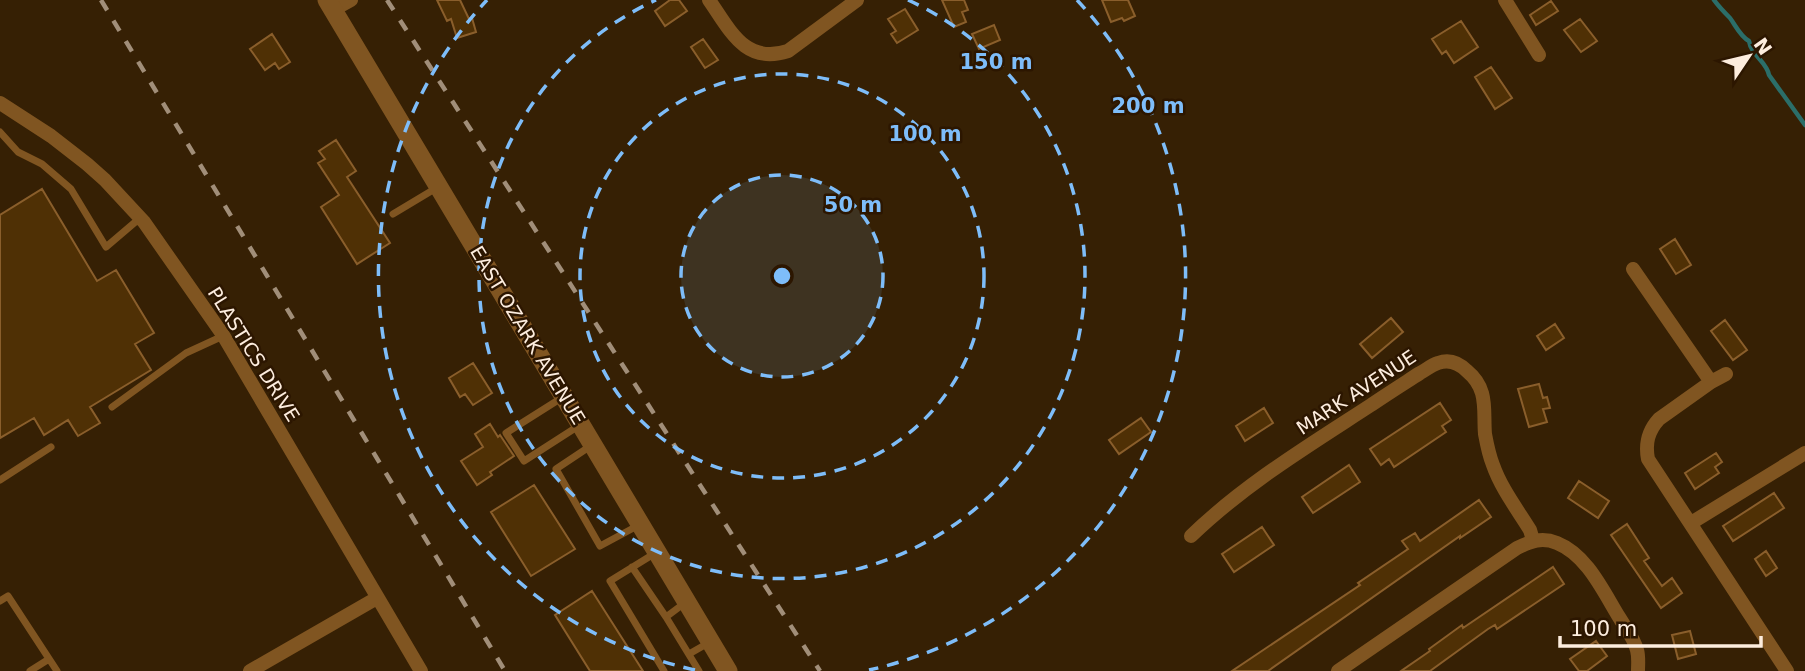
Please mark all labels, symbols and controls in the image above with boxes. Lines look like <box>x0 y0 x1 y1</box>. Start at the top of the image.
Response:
north arrow <box>1714 21 1784 91</box>
text: N <box>1749 33 1776 59</box>
text: 150 m <box>959 50 1033 74</box>
text: 200 m <box>1111 94 1185 118</box>
text: 100 m <box>888 122 962 146</box>
text: 50 m <box>824 193 882 217</box>
street label: EAST OZARK AVENUE <box>466 242 590 428</box>
centre of rings <box>770 264 794 288</box>
street label: PLASTICS DRIVE <box>204 283 304 425</box>
street label: MARK AVENUE <box>1292 345 1420 439</box>
scale bar <box>1560 604 1761 648</box>
text: 100 m <box>1570 617 1637 641</box>

